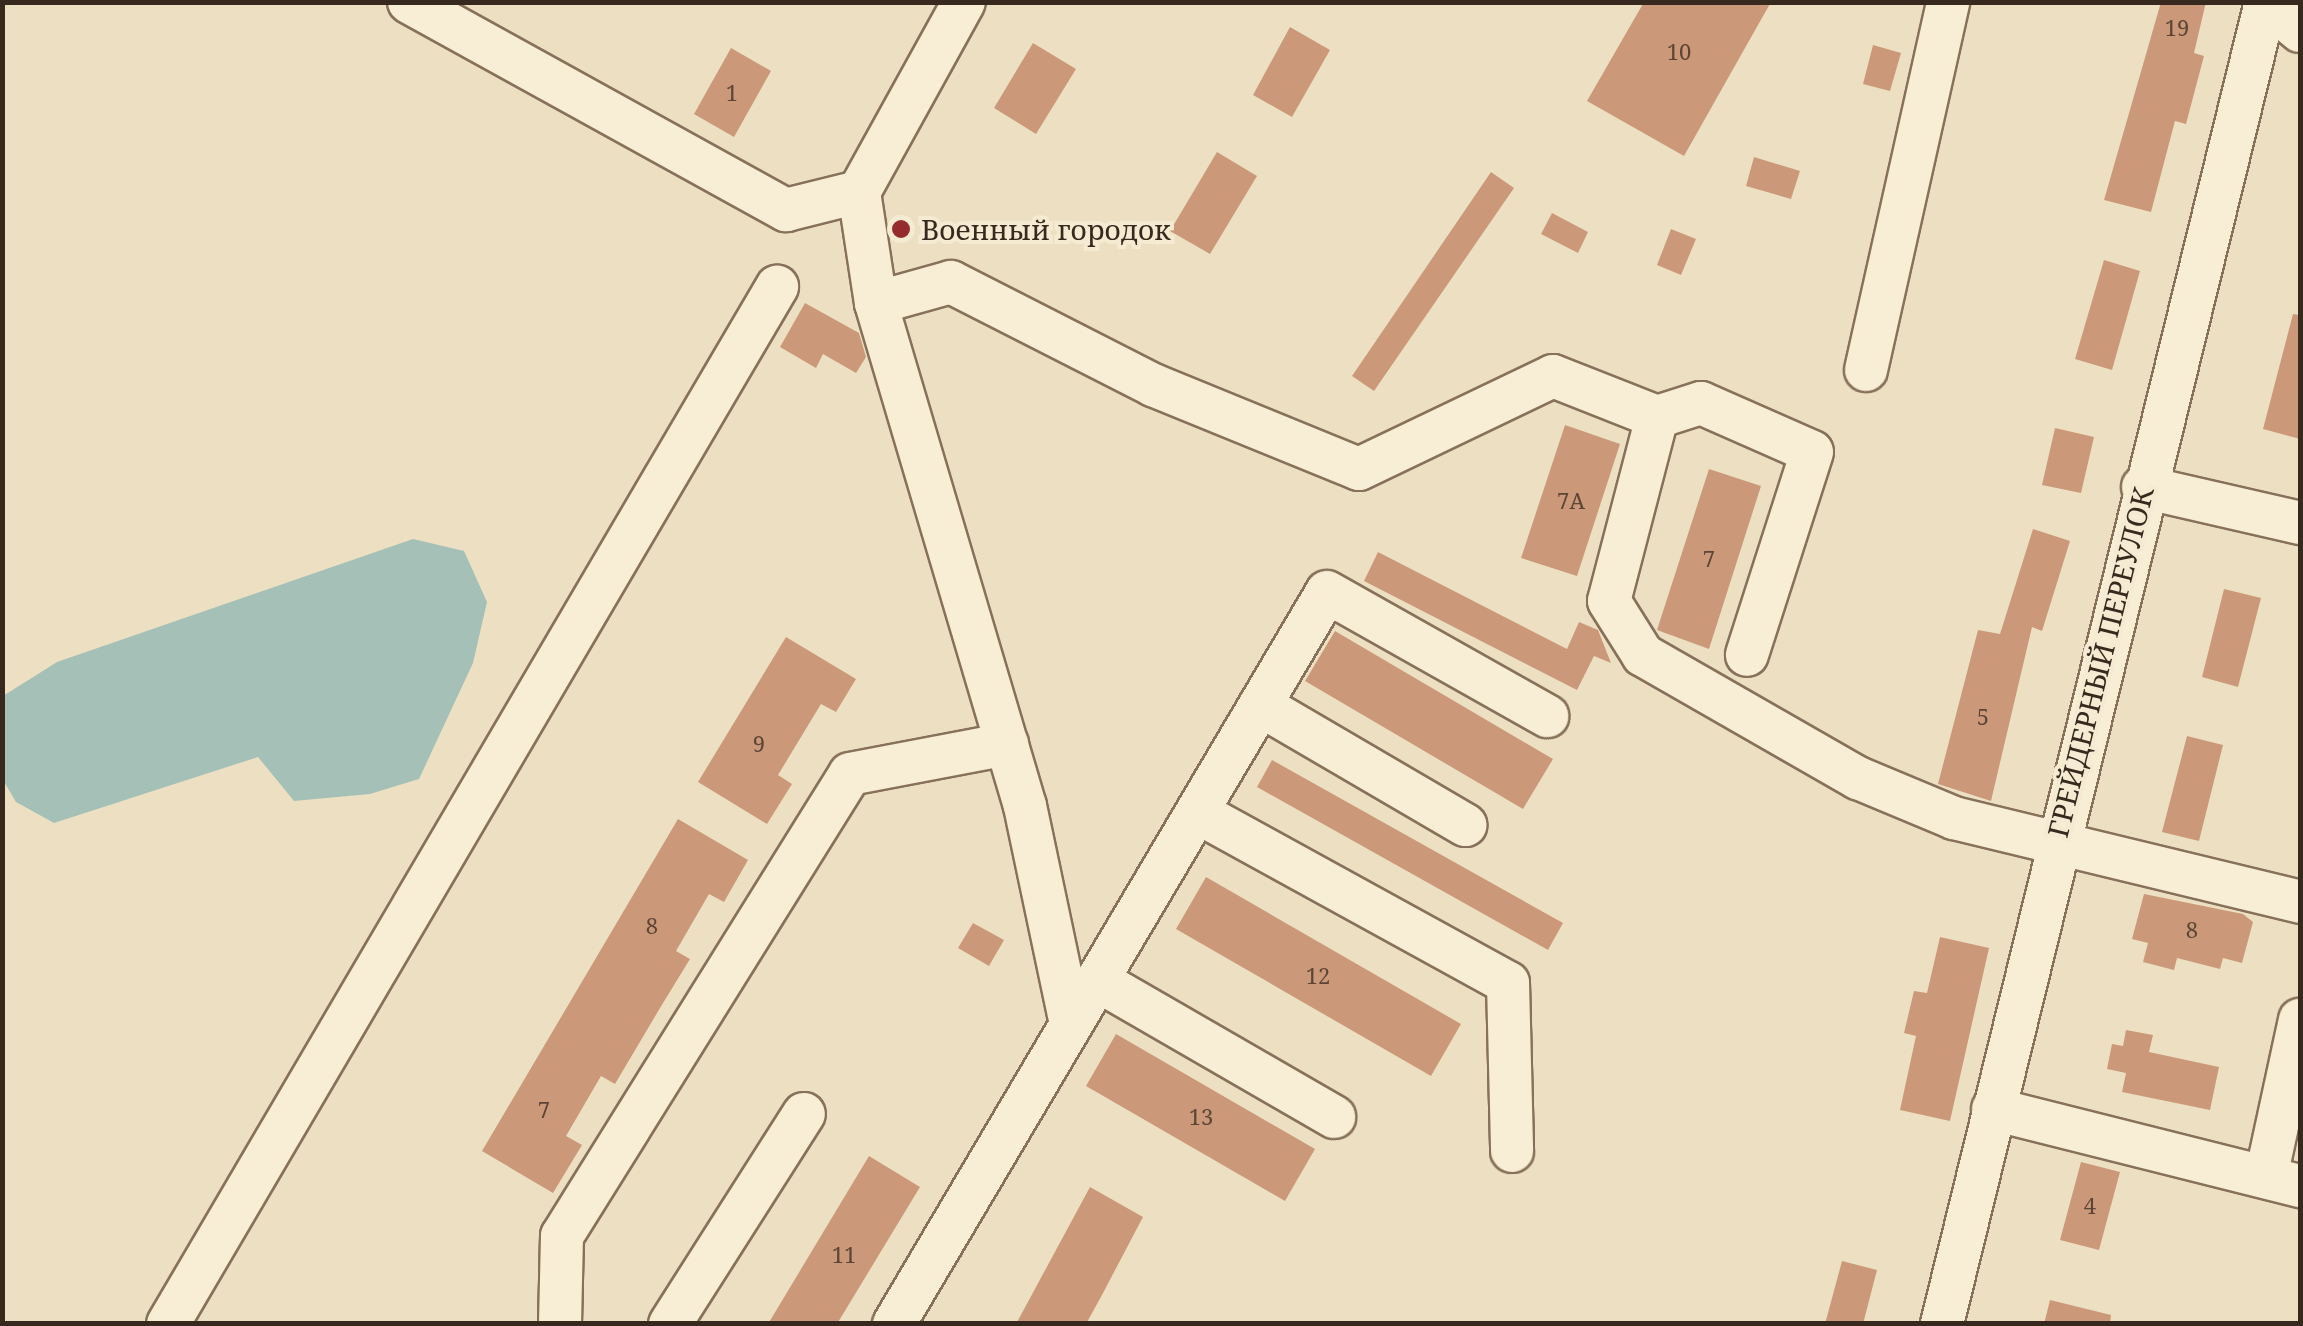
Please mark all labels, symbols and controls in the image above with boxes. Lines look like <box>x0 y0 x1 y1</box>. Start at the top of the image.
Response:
house number: 19 <box>2165 15 2189 41</box>
house number: 10 <box>1667 39 1691 65</box>
house number: 1 <box>726 80 738 106</box>
place label: Военный городок <box>921 212 1171 246</box>
marker: Военный городок <box>890 218 912 240</box>
street label: ГРЕЙДЕРНЫЙ ПЕРЕУЛОК <box>2040 483 2160 841</box>
house number: 7А <box>1557 488 1585 514</box>
house number: 7 <box>1703 546 1715 572</box>
house number: 5 <box>1977 704 1989 730</box>
house number: 9 <box>753 731 765 757</box>
house number: 8 <box>646 913 658 939</box>
house number: 8 <box>2186 917 2198 943</box>
house number: 12 <box>1306 963 1330 989</box>
house number: 7 <box>538 1097 550 1123</box>
house number: 13 <box>1189 1104 1213 1130</box>
house number: 4 <box>2084 1193 2096 1219</box>
house number: 11 <box>832 1242 856 1268</box>

